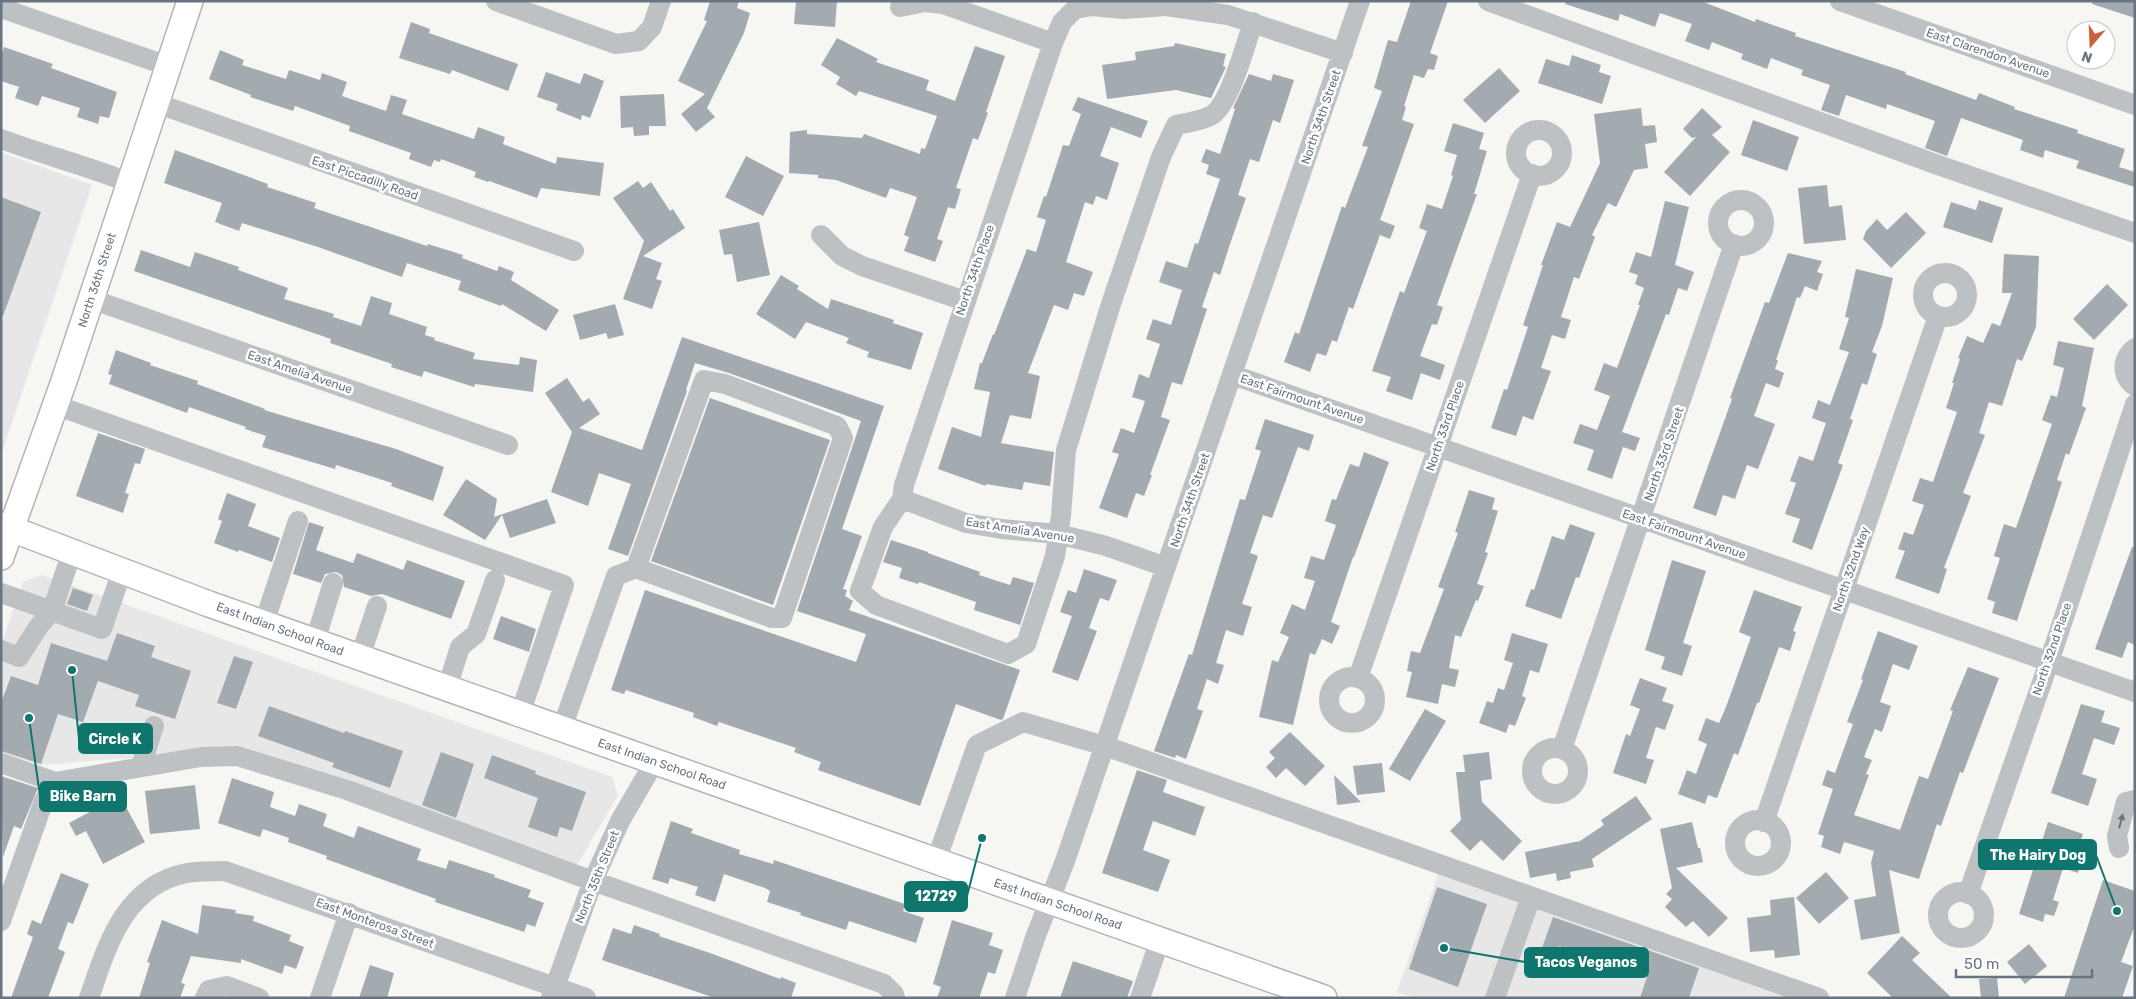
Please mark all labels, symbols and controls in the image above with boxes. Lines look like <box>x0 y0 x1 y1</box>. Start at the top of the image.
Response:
north arrow <box>2066 20 2116 70</box>
street label: East Clarendon Avenue <box>1924 25 2052 81</box>
text: N <box>2079 47 2094 66</box>
street label: North 34th Street <box>1298 68 1344 166</box>
street label: East Piccadilly Road <box>310 153 420 203</box>
street label: North 34th Place <box>953 223 997 317</box>
street label: North 36th Street <box>75 231 119 329</box>
street label: East Amelia Avenue <box>246 347 354 397</box>
street label: East Fairmount Avenue <box>1238 371 1366 427</box>
street label: North 33rd Place <box>1423 379 1467 473</box>
street label: North 33rd Street <box>1641 405 1687 503</box>
street label: North 34th Street <box>1167 451 1213 549</box>
street label: East Fairmount Avenue <box>1620 506 1748 562</box>
street label: East Amelia Avenue <box>965 514 1076 546</box>
street label: North 32nd Way <box>1830 524 1872 613</box>
street label: East Indian School Road <box>214 599 346 659</box>
street label: North 32nd Place <box>2030 601 2074 697</box>
callout: Circle K <box>79 724 152 753</box>
text: Circle K <box>89 731 142 748</box>
street label: East Indian School Road <box>596 735 728 793</box>
callout: Bike Barn <box>40 782 126 811</box>
text: Bike Barn <box>50 788 116 805</box>
one-way arrow <box>2117 813 2125 828</box>
street label: North 35th Street <box>572 828 622 925</box>
callout: The Hairy Dog <box>1979 840 2096 869</box>
text: The Hairy Dog <box>1990 847 2086 864</box>
street label: East Indian School Road <box>992 875 1124 933</box>
callout: 12729 <box>905 882 967 911</box>
text: 12729 <box>915 888 957 905</box>
street label: East Monterosa Street <box>314 895 436 951</box>
scale bar <box>1956 946 2092 978</box>
callout: Tacos Veganos <box>1525 948 1648 977</box>
text: Tacos Veganos <box>1535 954 1638 971</box>
text: 50 m <box>1964 955 1999 973</box>

